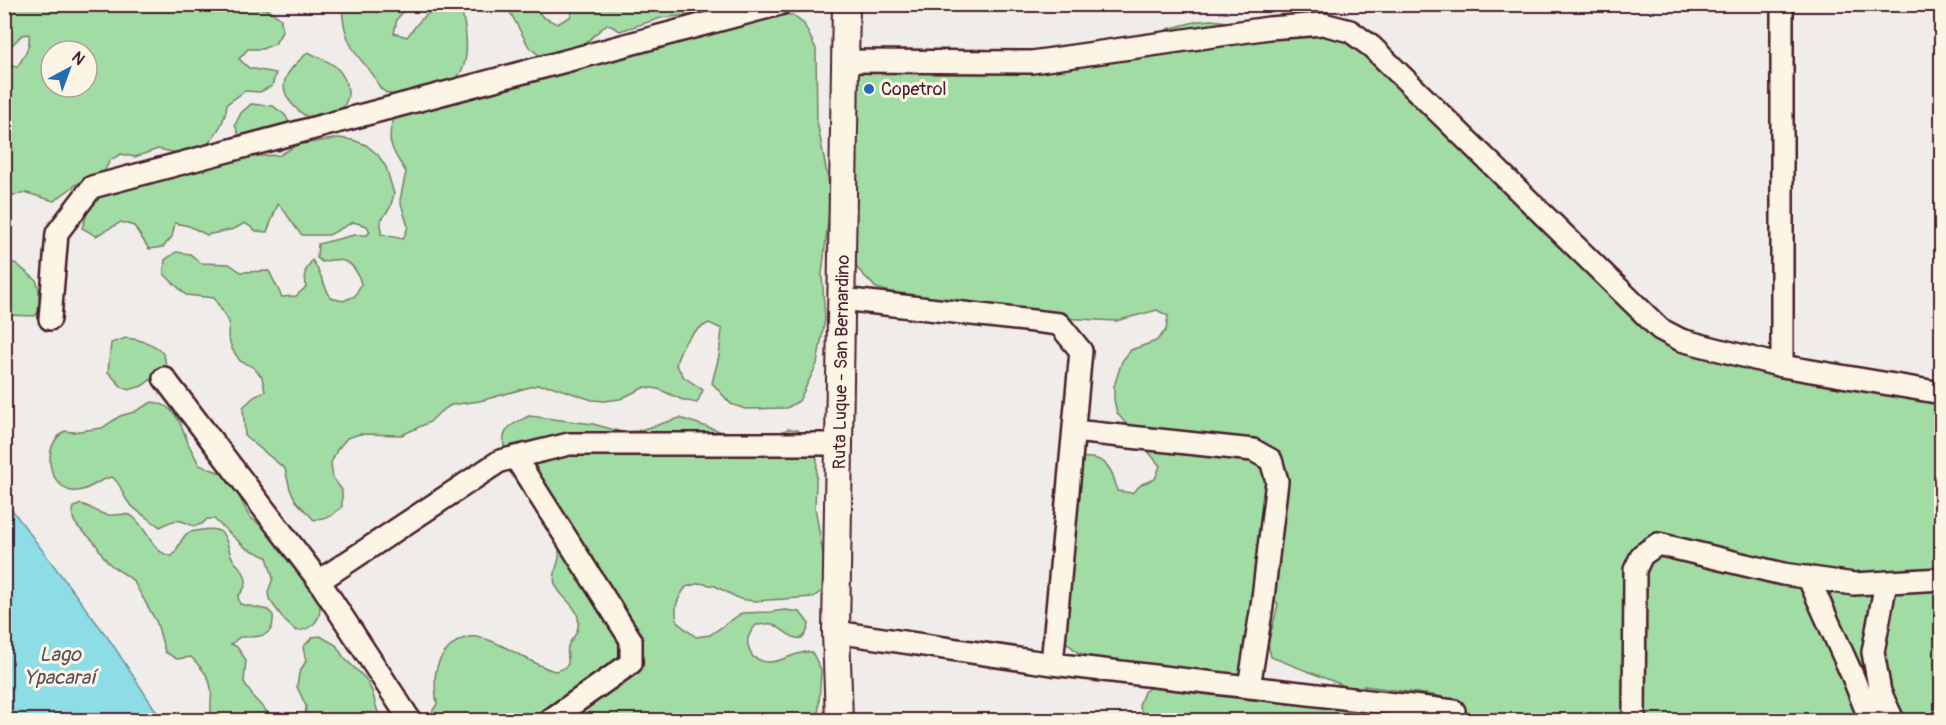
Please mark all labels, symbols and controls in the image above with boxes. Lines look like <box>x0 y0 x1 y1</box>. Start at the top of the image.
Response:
north arrow <box>39 39 99 99</box>
text: N <box>68 47 89 70</box>
place label: Copetrol <box>881 78 947 101</box>
marker: Copetrol <box>862 82 876 96</box>
street label: Ruta Luque - San Bernardino <box>828 254 855 470</box>
water label: Lago Ypacaraí <box>24 642 99 690</box>

